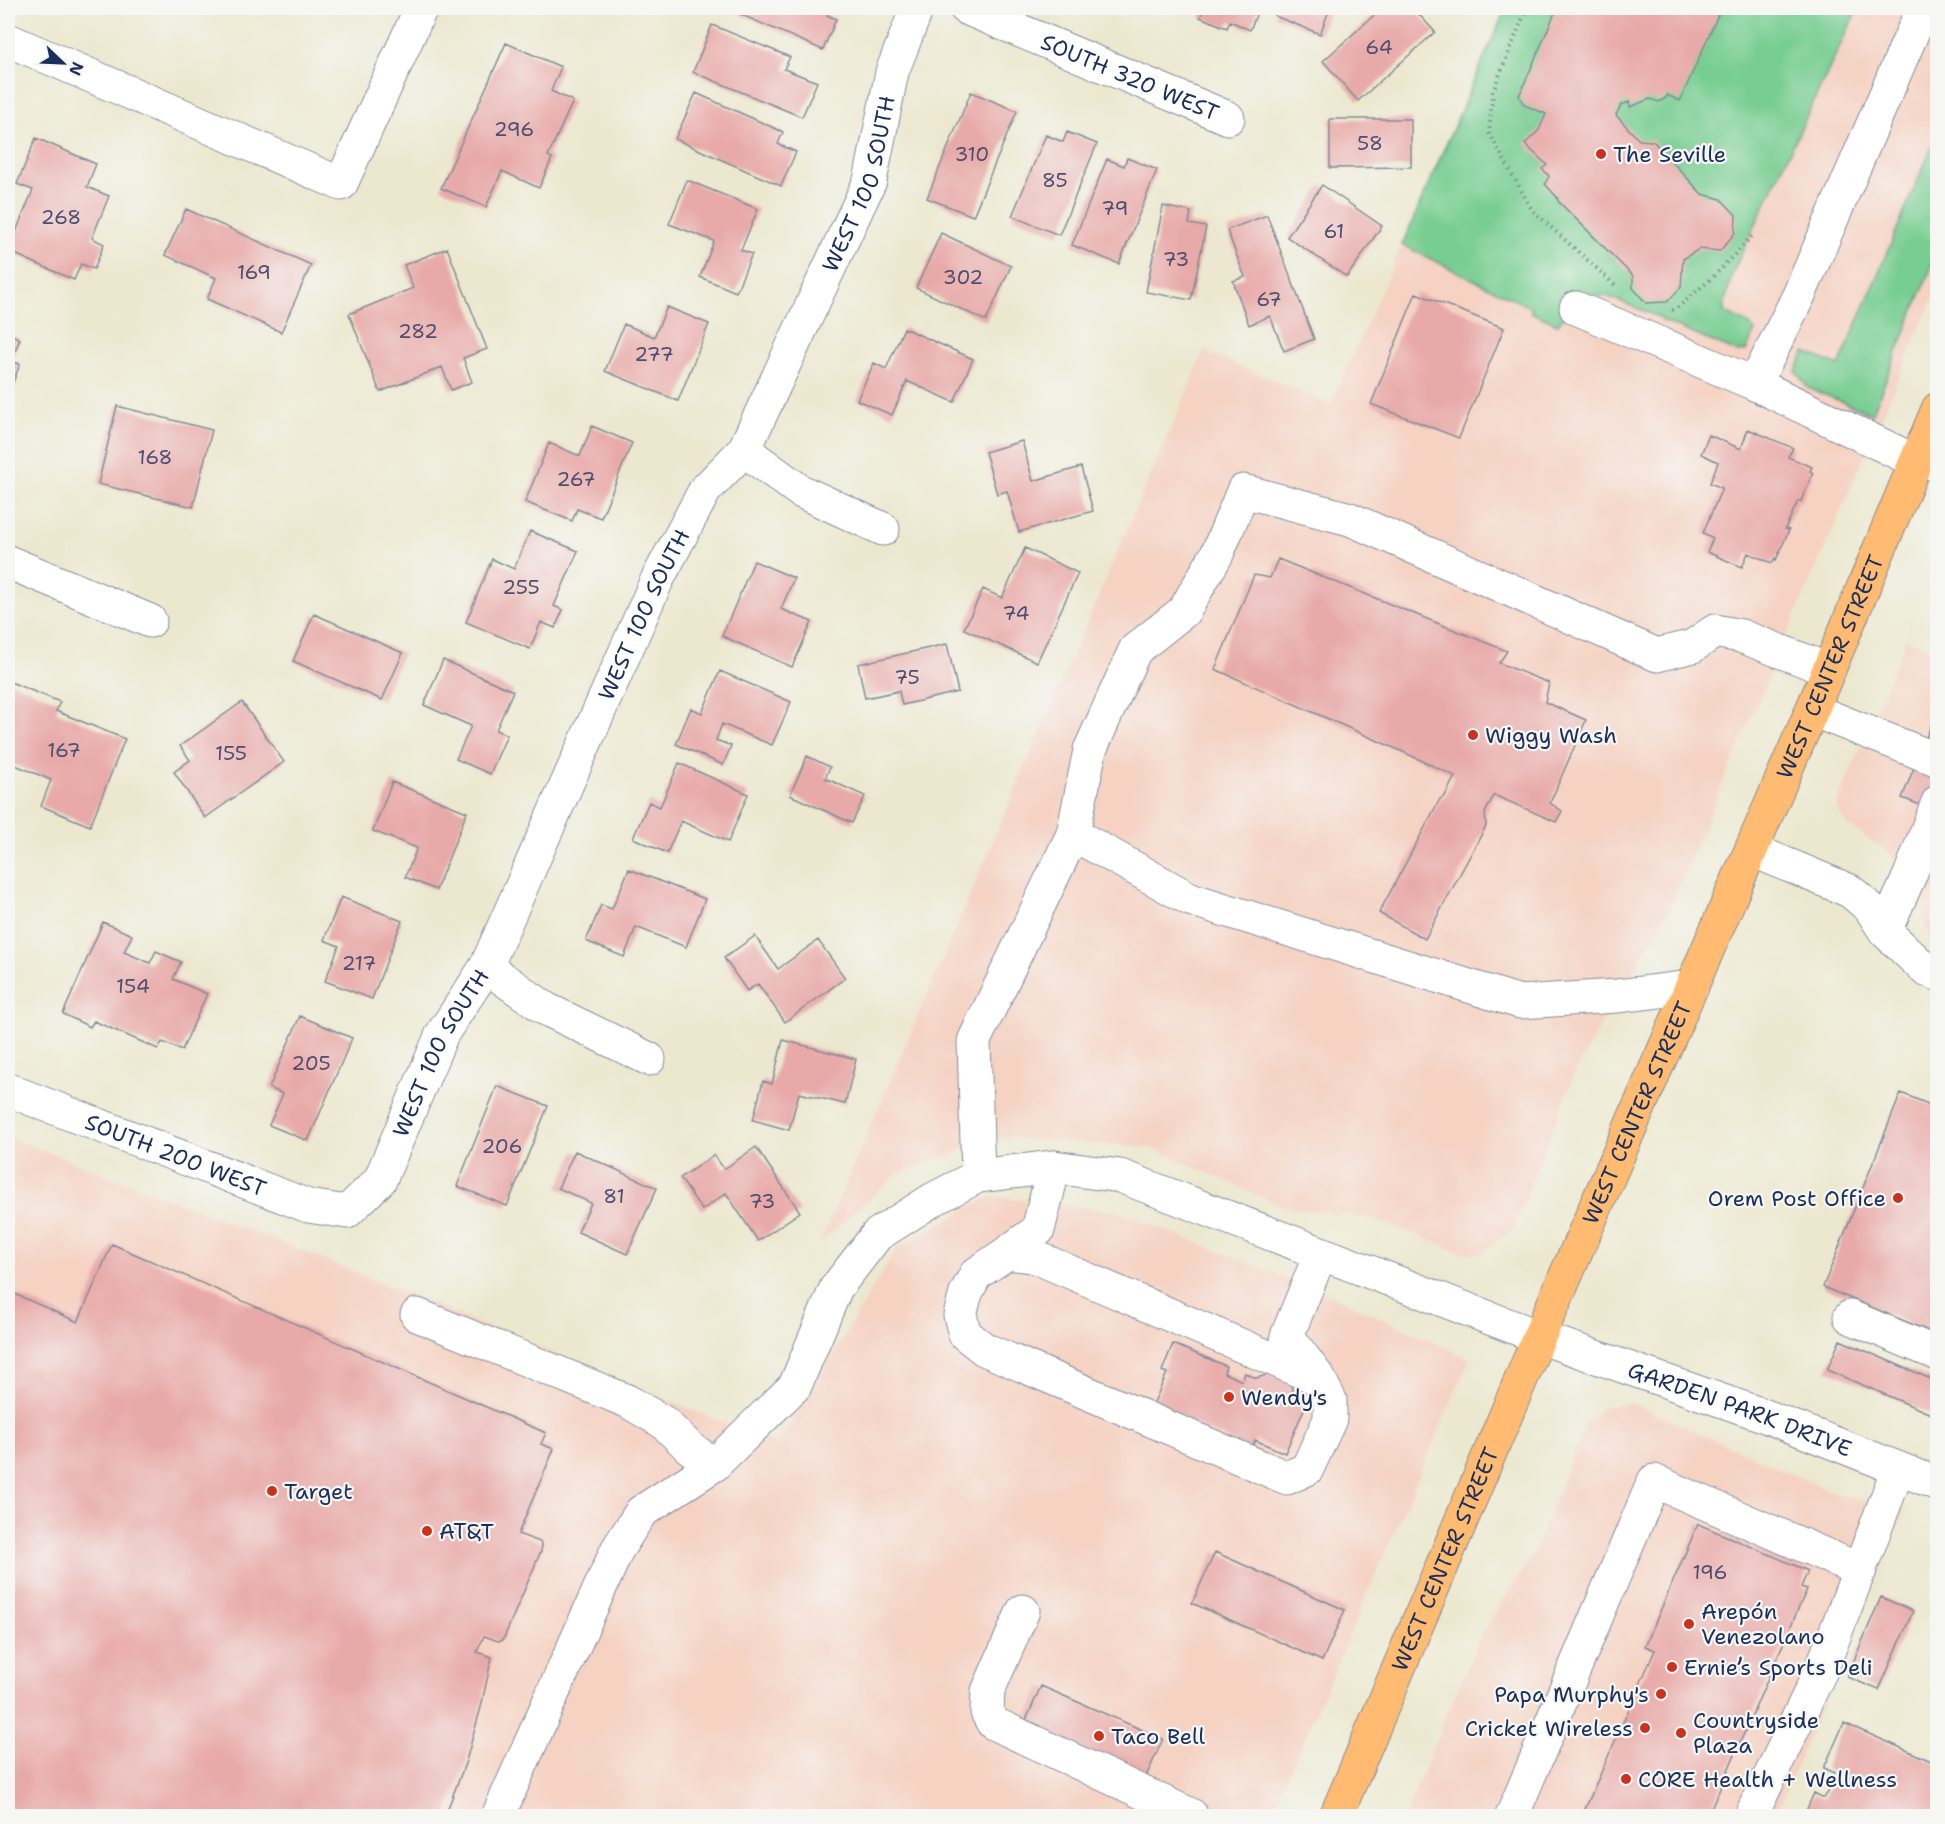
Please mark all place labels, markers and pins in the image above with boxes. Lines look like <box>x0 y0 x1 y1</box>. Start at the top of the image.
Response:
place label: The Seville <box>1613 140 1726 169</box>
marker: The Seville <box>1594 147 1608 161</box>
place label: Wiggy Wash <box>1485 721 1617 750</box>
marker: Wiggy Wash <box>1466 728 1480 742</box>
place label: Orem Post Office <box>1708 1184 1886 1213</box>
marker: Orem Post Office <box>1891 1191 1905 1205</box>
place label: Wendy's <box>1241 1383 1328 1412</box>
marker: Wendy's <box>1222 1390 1236 1404</box>
place label: Target <box>284 1477 353 1506</box>
marker: Target <box>265 1484 279 1498</box>
place label: AT&T <box>439 1517 494 1546</box>
marker: AT&T <box>420 1524 434 1538</box>
place label: Arepón Venezolano <box>1701 1597 1825 1651</box>
marker: Arepón Venezolano <box>1682 1617 1696 1631</box>
place label: Ernie’s Sports Deli <box>1684 1653 1873 1682</box>
marker: Ernie’s Sports Deli <box>1665 1660 1679 1674</box>
place label: Papa Murphy's <box>1494 1680 1649 1709</box>
marker: Papa Murphy's <box>1654 1687 1668 1701</box>
place label: Countryside Plaza <box>1693 1706 1819 1760</box>
place label: Cricket Wireless <box>1465 1714 1633 1743</box>
marker: Cricket Wireless <box>1638 1721 1652 1735</box>
place label: Taco Bell <box>1111 1722 1206 1751</box>
marker: Countryside Plaza <box>1674 1726 1688 1740</box>
marker: Taco Bell <box>1092 1729 1106 1743</box>
place label: CORE Health + Wellness <box>1638 1765 1897 1794</box>
marker: CORE Health + Wellness <box>1619 1772 1633 1786</box>

